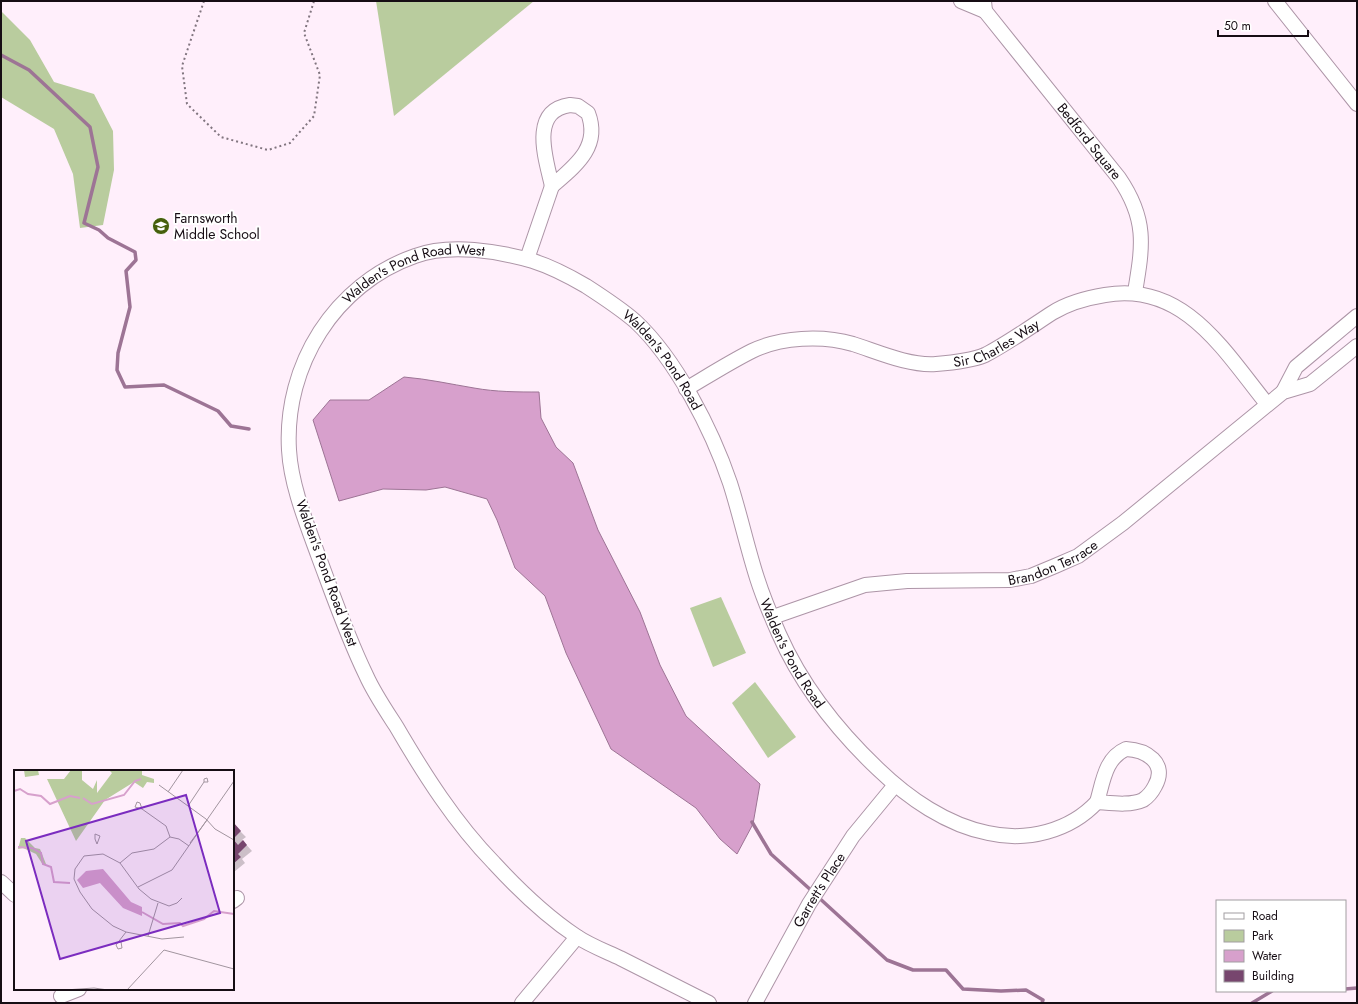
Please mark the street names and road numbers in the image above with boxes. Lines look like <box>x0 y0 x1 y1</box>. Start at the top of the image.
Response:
street label: Bedford Square <box>1053 99 1126 184</box>
street label: Walden's Pond Road West <box>338 239 487 308</box>
street label: Walden's Pond Road <box>618 305 707 413</box>
street label: Sir Charles Way <box>952 314 1044 372</box>
street label: Walden's Pond Road West <box>291 497 363 650</box>
street label: Brandon Terrace <box>1006 535 1102 590</box>
street label: Walden's Pond Road <box>755 596 830 712</box>
street label: Garrett's Place <box>788 848 850 931</box>

